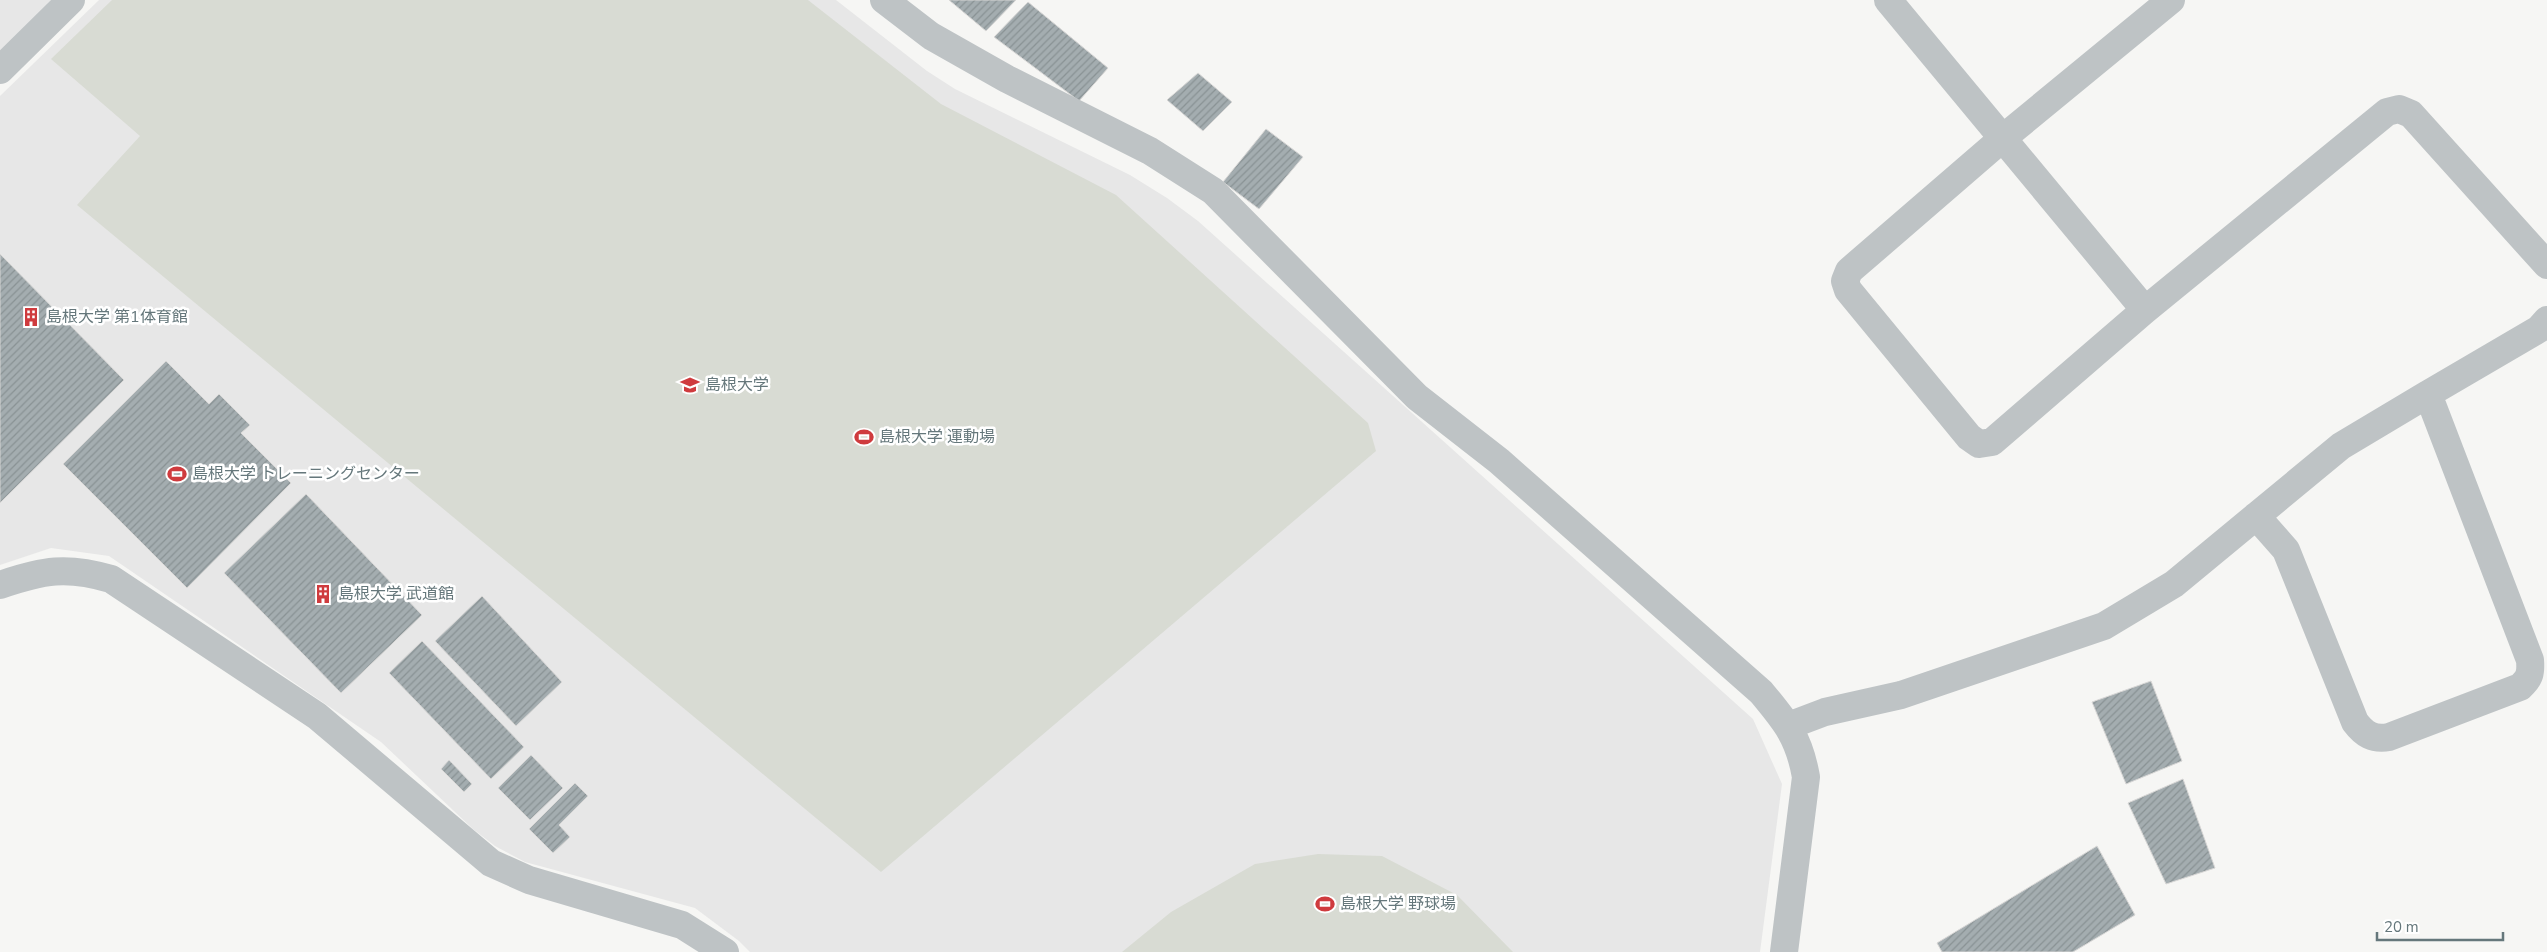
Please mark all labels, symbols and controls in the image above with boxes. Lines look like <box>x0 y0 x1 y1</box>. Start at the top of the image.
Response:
building icon: 島根大学 第1体育館 <box>20 306 42 328</box>
place label: 島根大学 第1体育館 <box>46 306 188 328</box>
school or university icon: 島根大学 <box>679 374 701 396</box>
place label: 島根大学 <box>705 374 769 396</box>
sports icon: 島根大学 運動場 <box>853 426 875 448</box>
place label: 島根大学 運動場 <box>879 426 995 448</box>
sports icon: 島根大学 トレーニングセンター <box>166 463 188 485</box>
place label: 島根大学 トレーニングセンター <box>192 463 420 485</box>
building icon: 島根大学 武道館 <box>312 583 334 605</box>
place label: 島根大学 武道館 <box>338 583 454 605</box>
sports icon: 島根大学 野球場 <box>1314 893 1336 915</box>
place label: 島根大学 野球場 <box>1340 893 1456 915</box>
scale bar <box>2377 910 2503 942</box>
text: 20 m <box>2384 917 2419 937</box>

